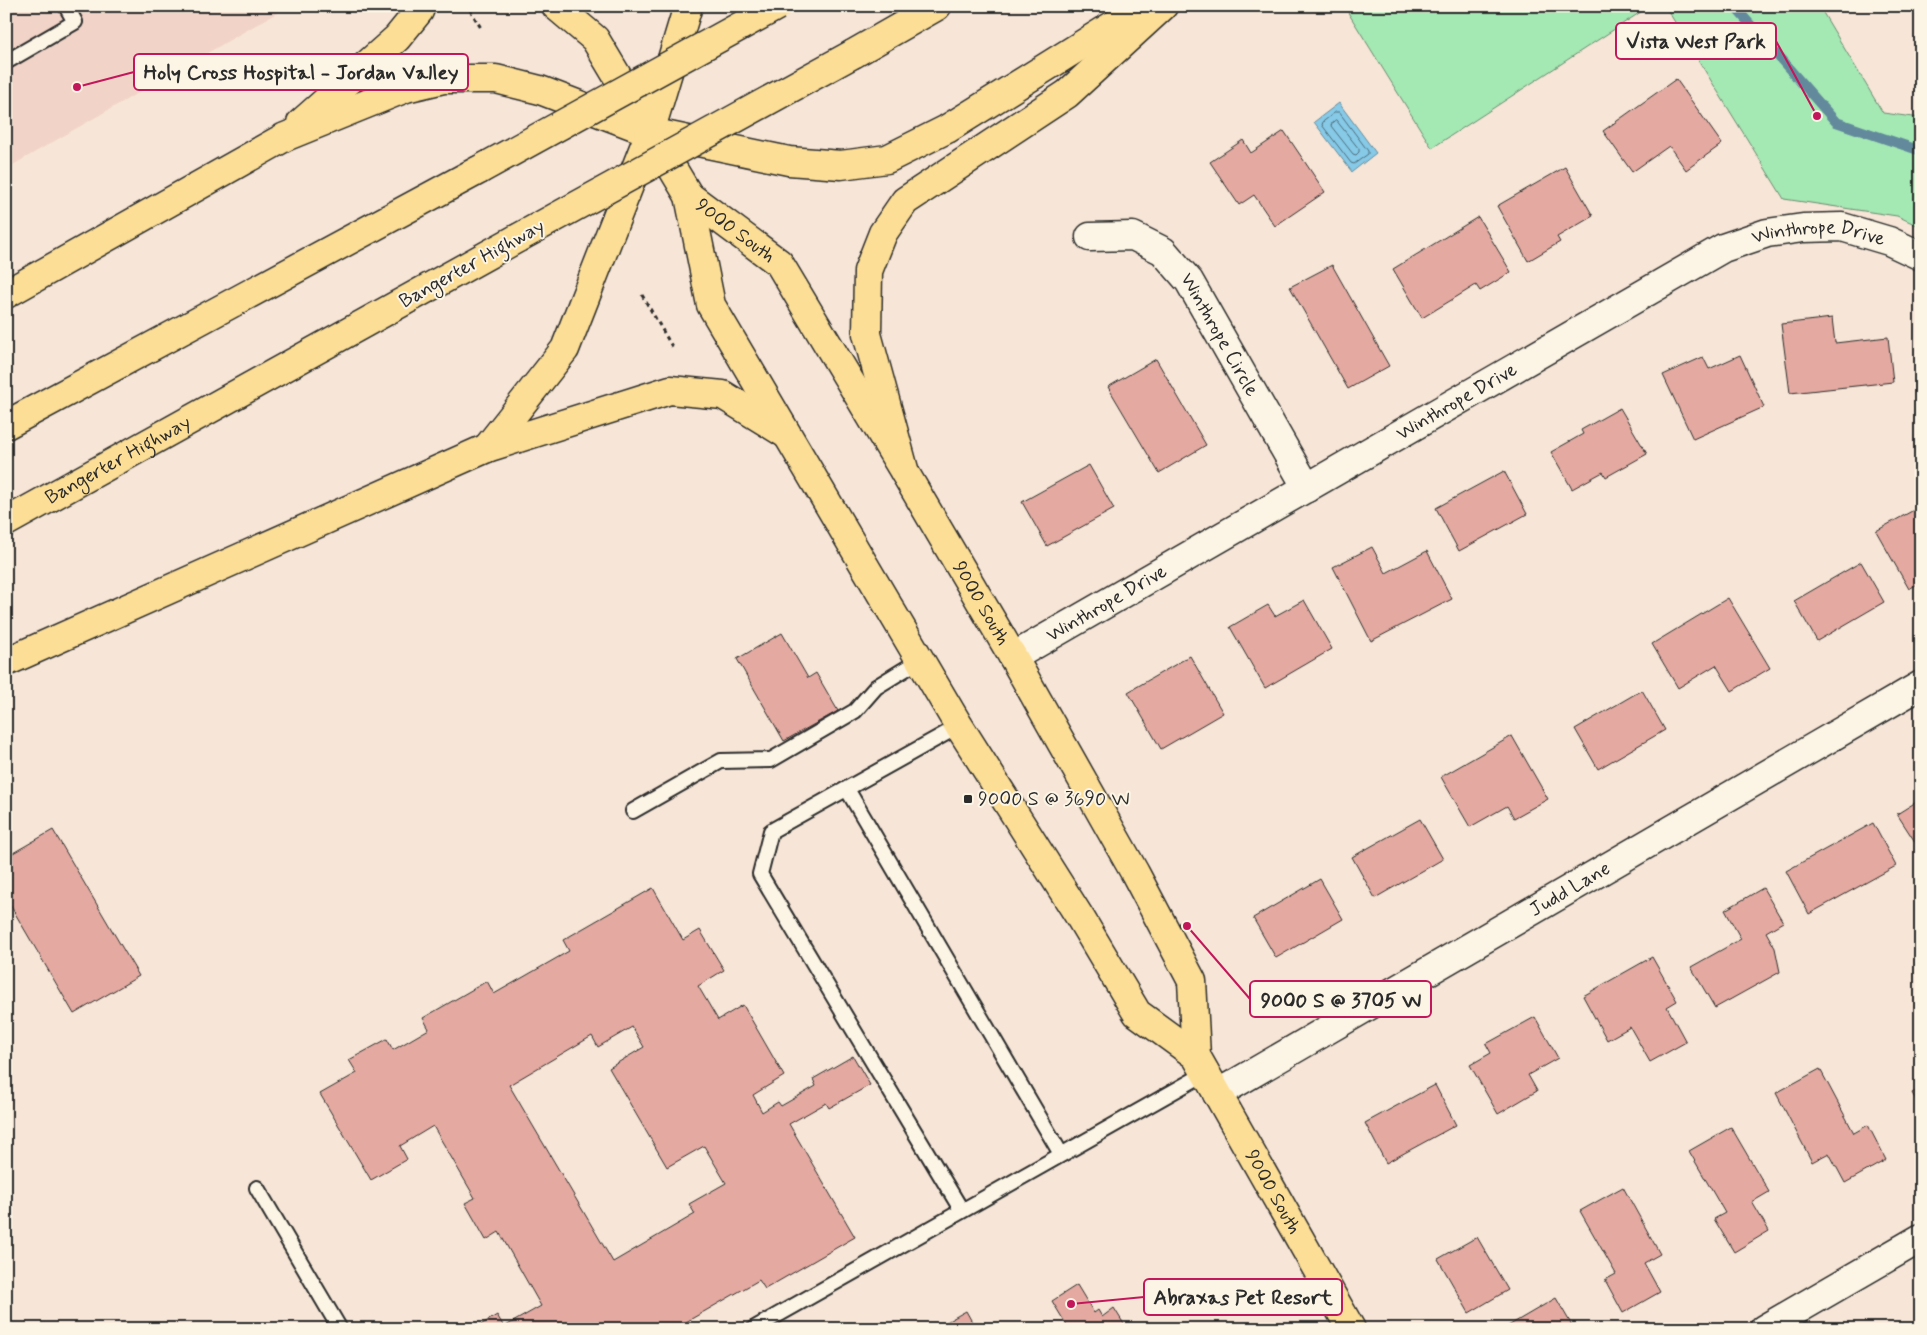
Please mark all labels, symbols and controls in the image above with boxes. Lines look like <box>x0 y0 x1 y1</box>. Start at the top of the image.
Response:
callout: Vista West Park <box>1616 23 1776 59</box>
text: Vista West Park <box>1626 28 1766 56</box>
callout: Holy Cross Hospital - Jordan Valley <box>134 54 468 90</box>
text: Holy Cross Hospital - Jordan Valley <box>144 59 459 87</box>
street label: 9000 South <box>690 192 781 269</box>
street label: Bangerter Highway <box>394 213 551 317</box>
street label: Winthrope Drive <box>1748 214 1888 253</box>
street label: Winthrope Circle <box>1174 268 1266 401</box>
street label: Winthrope Drive <box>1391 356 1522 447</box>
street label: Bangerter Highway <box>40 409 196 511</box>
street label: 9000 South <box>946 556 1017 650</box>
street label: Winthrope Drive <box>1041 558 1172 649</box>
place label: 9000 S @ 3690 W <box>978 786 1130 813</box>
marker: 9000 S @ 3690 W <box>962 793 974 805</box>
street label: Judd Lane <box>1524 855 1615 923</box>
callout: 9000 S @ 3705 W <box>1250 981 1431 1017</box>
text: 9000 S @ 3705 W <box>1261 987 1421 1015</box>
street label: 9000 South <box>1238 1145 1308 1239</box>
callout: Abraxas Pet Resort <box>1144 1279 1342 1315</box>
text: Abraxas Pet Resort <box>1153 1284 1333 1312</box>

